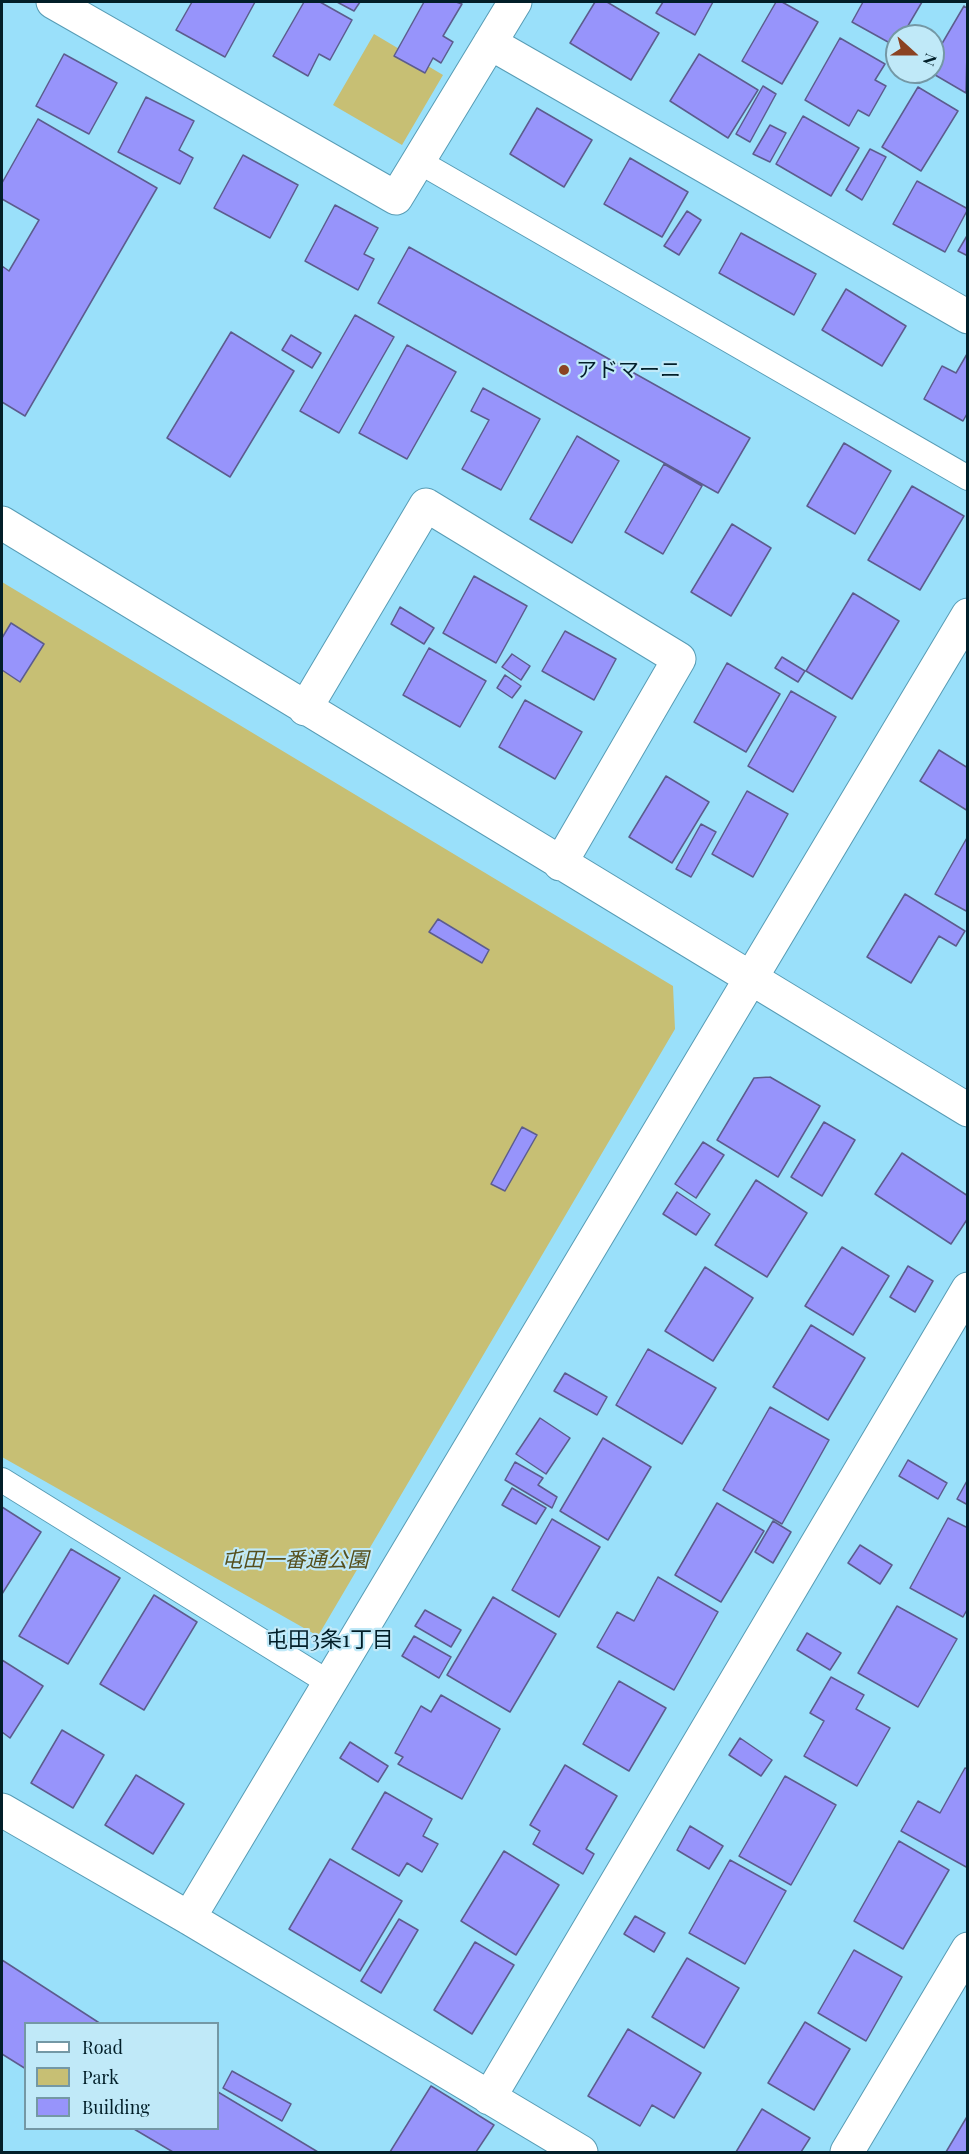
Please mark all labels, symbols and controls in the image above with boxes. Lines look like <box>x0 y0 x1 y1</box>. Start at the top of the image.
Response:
north arrow <box>885 24 945 84</box>
text: N <box>919 51 942 69</box>
place label: アドマーニ <box>576 357 681 383</box>
marker: アドマーニ <box>557 363 571 377</box>
park label: 屯田一番通公園 <box>222 1547 368 1573</box>
district label: 屯田3条1丁目 <box>266 1627 394 1653</box>
legend <box>24 2022 219 2130</box>
text: Road <box>82 2035 123 2059</box>
text: Park <box>82 2065 119 2089</box>
text: Building <box>82 2095 150 2119</box>

